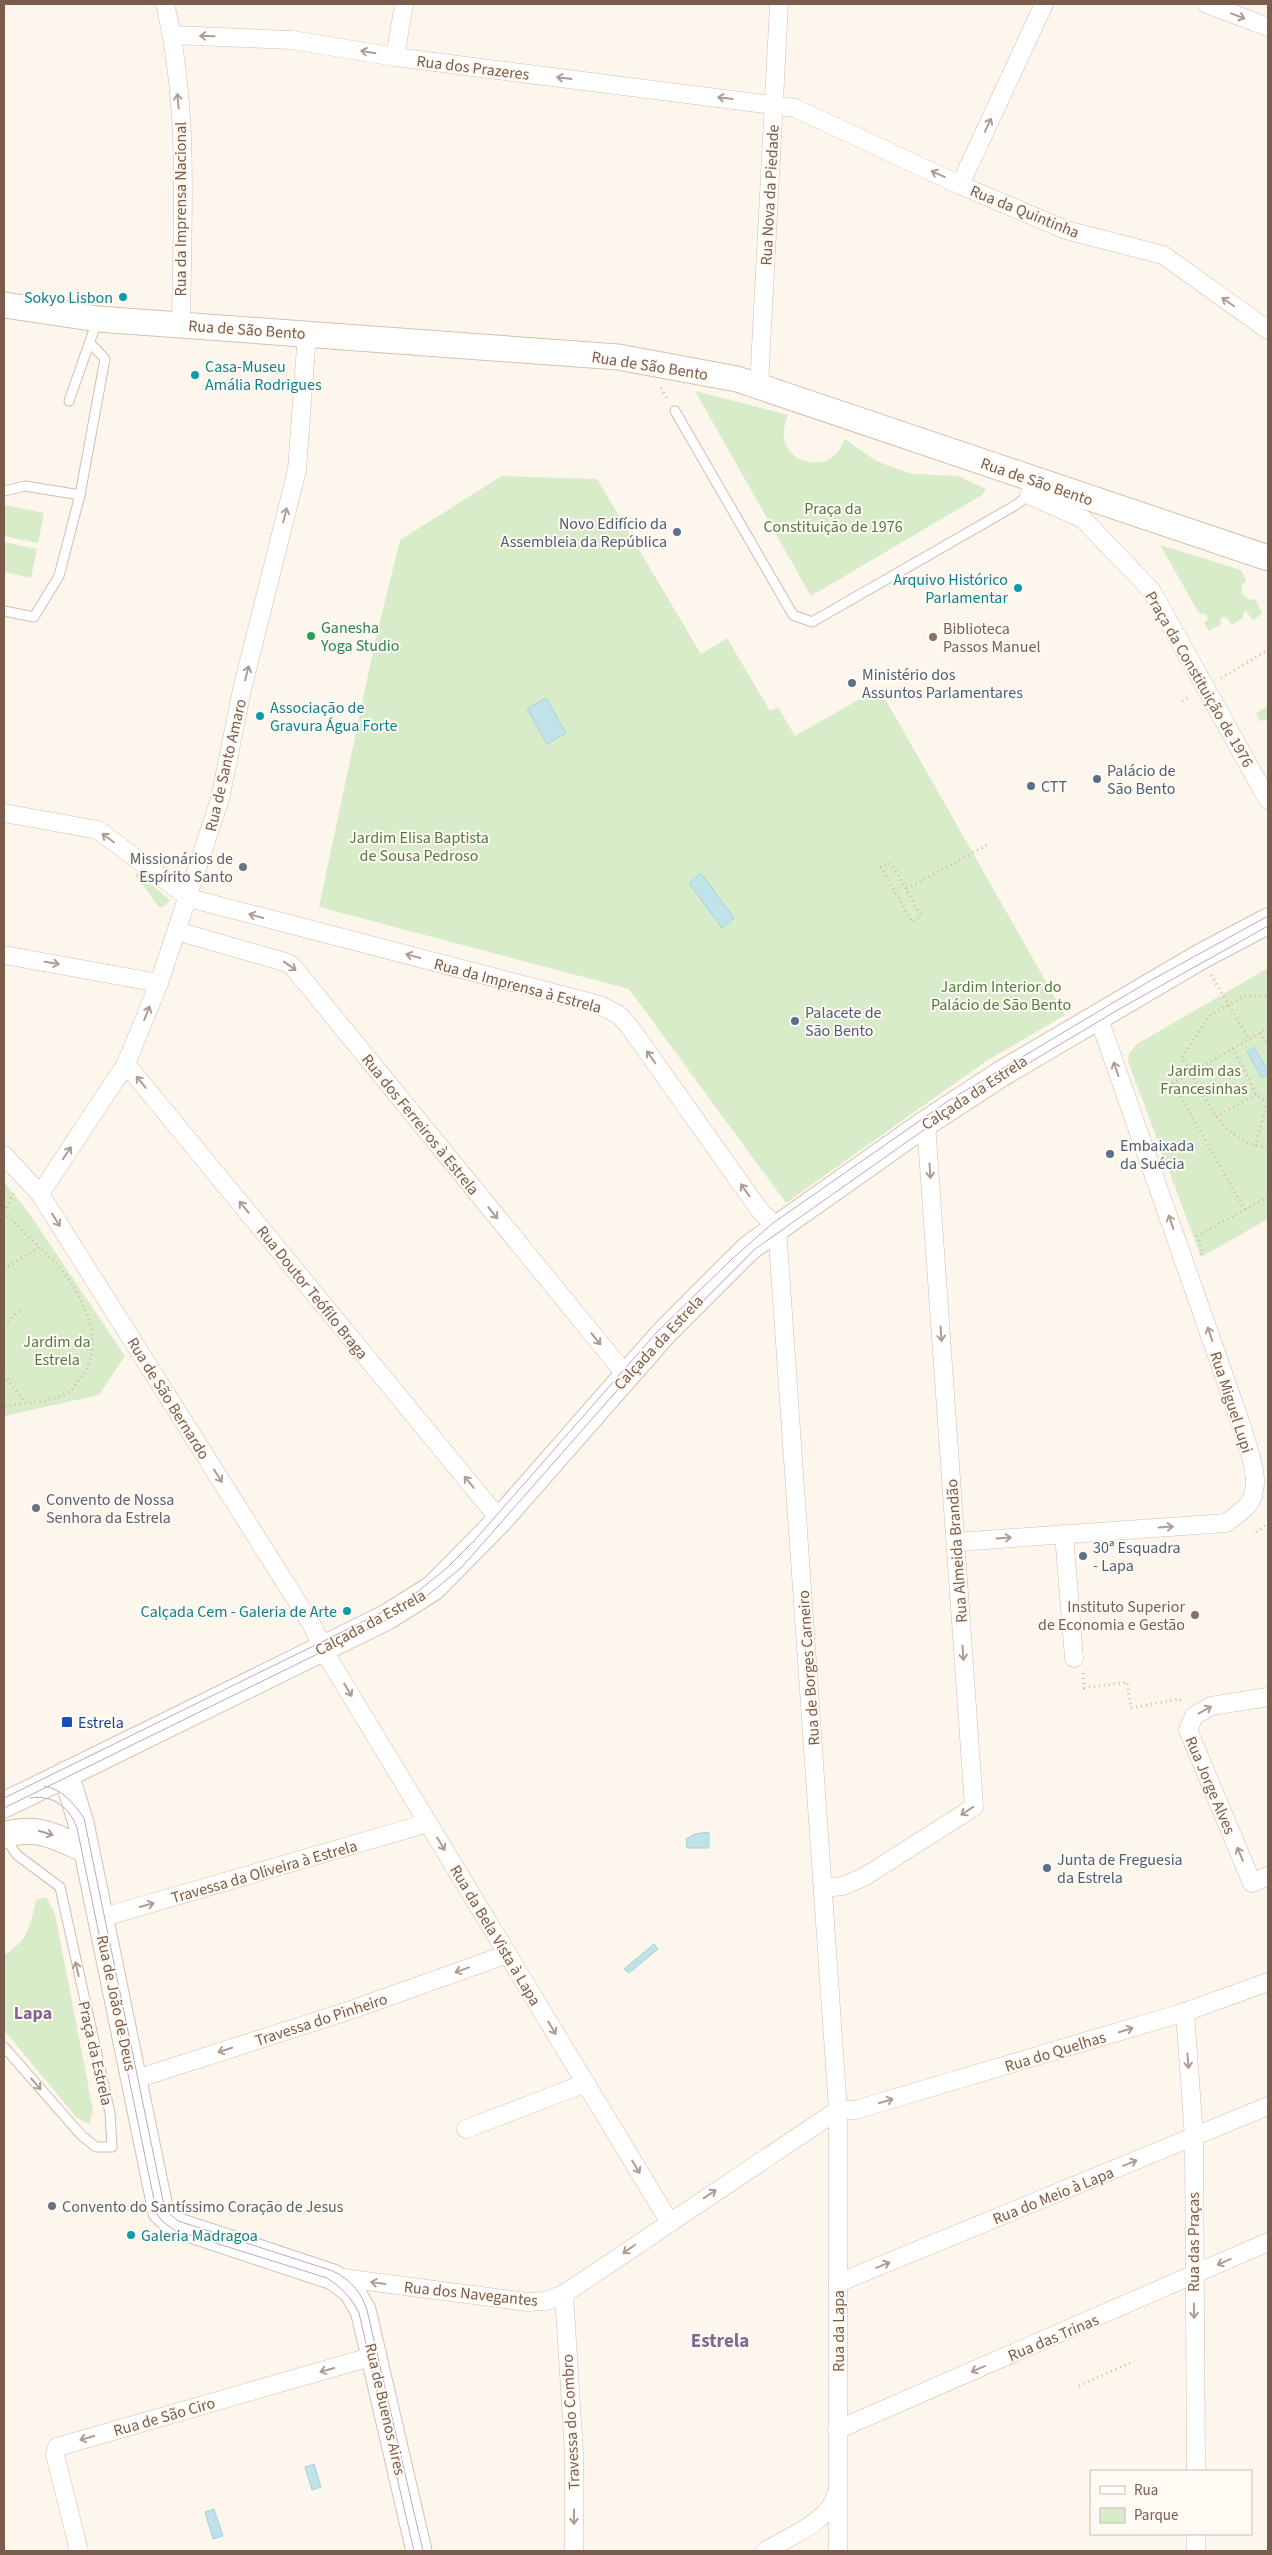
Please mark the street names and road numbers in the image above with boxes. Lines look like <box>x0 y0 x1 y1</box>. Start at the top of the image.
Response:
street label: Rua dos Prazeres <box>415 50 531 86</box>
street label: Rua da Imprensa Nacional <box>170 122 192 296</box>
street label: Rua Nova da Piedade <box>755 124 785 266</box>
street label: Rua da Quintinha <box>967 180 1083 244</box>
street label: Rua de São Bento <box>188 315 306 345</box>
street label: Rua de São Bento <box>590 346 710 386</box>
street label: Rua de São Bento <box>978 452 1096 511</box>
street label: Praça da Constituição de 1976 <box>1140 587 1259 772</box>
street label: Rua de Santo Amaro <box>200 697 252 834</box>
street label: Rua da Imprensa à Estrela <box>432 953 604 1019</box>
street label: Rua dos Ferreiros à Estrela <box>356 1049 484 1200</box>
street label: Calçada da Estrela <box>917 1050 1032 1135</box>
street label: Rua Doutor Teófilo Braga <box>251 1221 373 1364</box>
street label: Calçada da Estrela <box>609 1290 709 1395</box>
street label: Rua de São Bernardo <box>122 1333 215 1464</box>
street label: Rua Miguel Lupi <box>1204 1349 1258 1456</box>
street label: Rua Almeida Brandão <box>941 1478 973 1624</box>
street label: Calçada da Estrela <box>311 1584 430 1661</box>
street label: Rua de Borges Carneiro <box>793 1590 825 1746</box>
street label: Rua Jorge Alves <box>1180 1733 1241 1838</box>
street label: Travessa da Oliveira à Estrela <box>169 1835 360 1909</box>
street label: Rua da Bela Vista à Lapa <box>444 1861 546 2010</box>
street label: Rua de João de Deus <box>91 1933 141 2073</box>
street label: Travessa do Pinheiro <box>252 1988 390 2052</box>
street label: Praça da Estrela <box>72 1999 118 2108</box>
street label: Rua do Quelhas <box>1002 2026 1109 2078</box>
street label: Rua do Meio à Lapa <box>989 2162 1117 2230</box>
street label: Rua das Praças <box>1183 2192 1205 2292</box>
street label: Rua dos Navegantes <box>403 2276 539 2312</box>
street label: Rua da Lapa <box>828 2290 850 2372</box>
street label: Rua das Trinas <box>1005 2309 1102 2367</box>
street label: Rua de Buenos Aires <box>359 2341 411 2478</box>
street label: Travessa do Combro <box>556 2354 586 2490</box>
street label: Rua de São Ciro <box>111 2392 218 2442</box>

